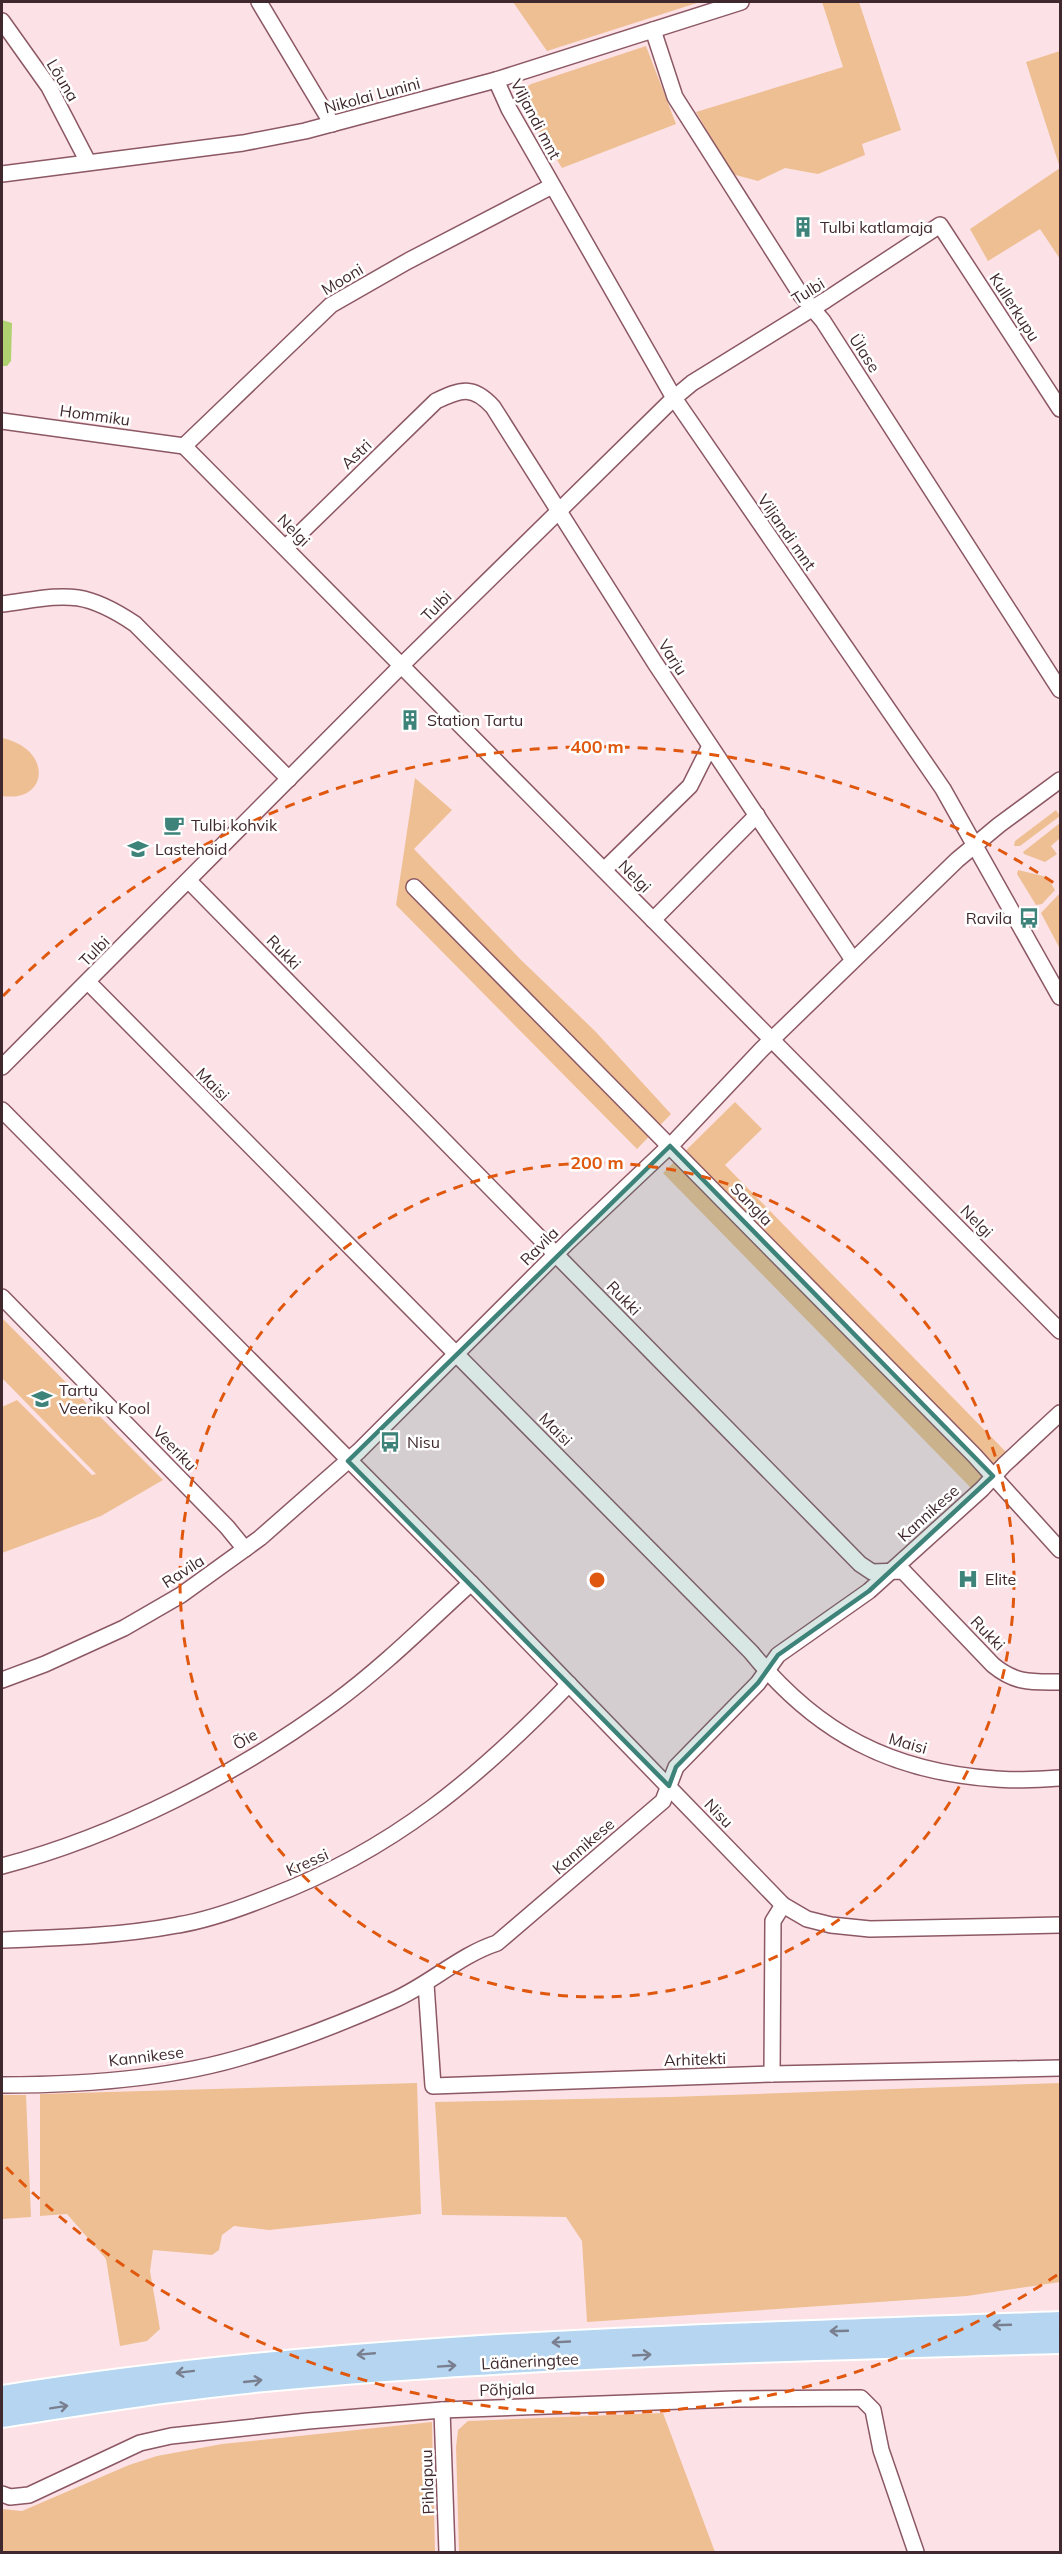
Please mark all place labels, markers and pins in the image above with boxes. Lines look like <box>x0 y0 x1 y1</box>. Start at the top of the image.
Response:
building icon: Tulbi katlamaja <box>791 215 815 239</box>
place label: Tulbi katlamaja <box>820 217 933 237</box>
building icon: Station Tartu <box>398 708 422 732</box>
place label: Station Tartu <box>427 710 523 730</box>
cafe icon: Tulbi kohvik <box>162 813 186 837</box>
place label: Tulbi kohvik <box>191 815 278 835</box>
school or university icon: Lastehoid <box>126 837 150 861</box>
place label: Lastehoid <box>155 839 227 859</box>
bus stop icon: Ravila <box>1017 906 1041 930</box>
place label: Ravila <box>966 908 1012 928</box>
place label: Tartu Veeriku Kool <box>59 1380 150 1418</box>
school or university icon: Tartu Veeriku Kool <box>30 1387 54 1411</box>
bus stop icon: Nisu <box>378 1430 402 1454</box>
place label: Nisu <box>407 1432 440 1452</box>
hospital icon: Elite <box>956 1567 980 1591</box>
place label: Elite <box>985 1569 1016 1589</box>
centre of rings <box>587 1570 607 1590</box>

